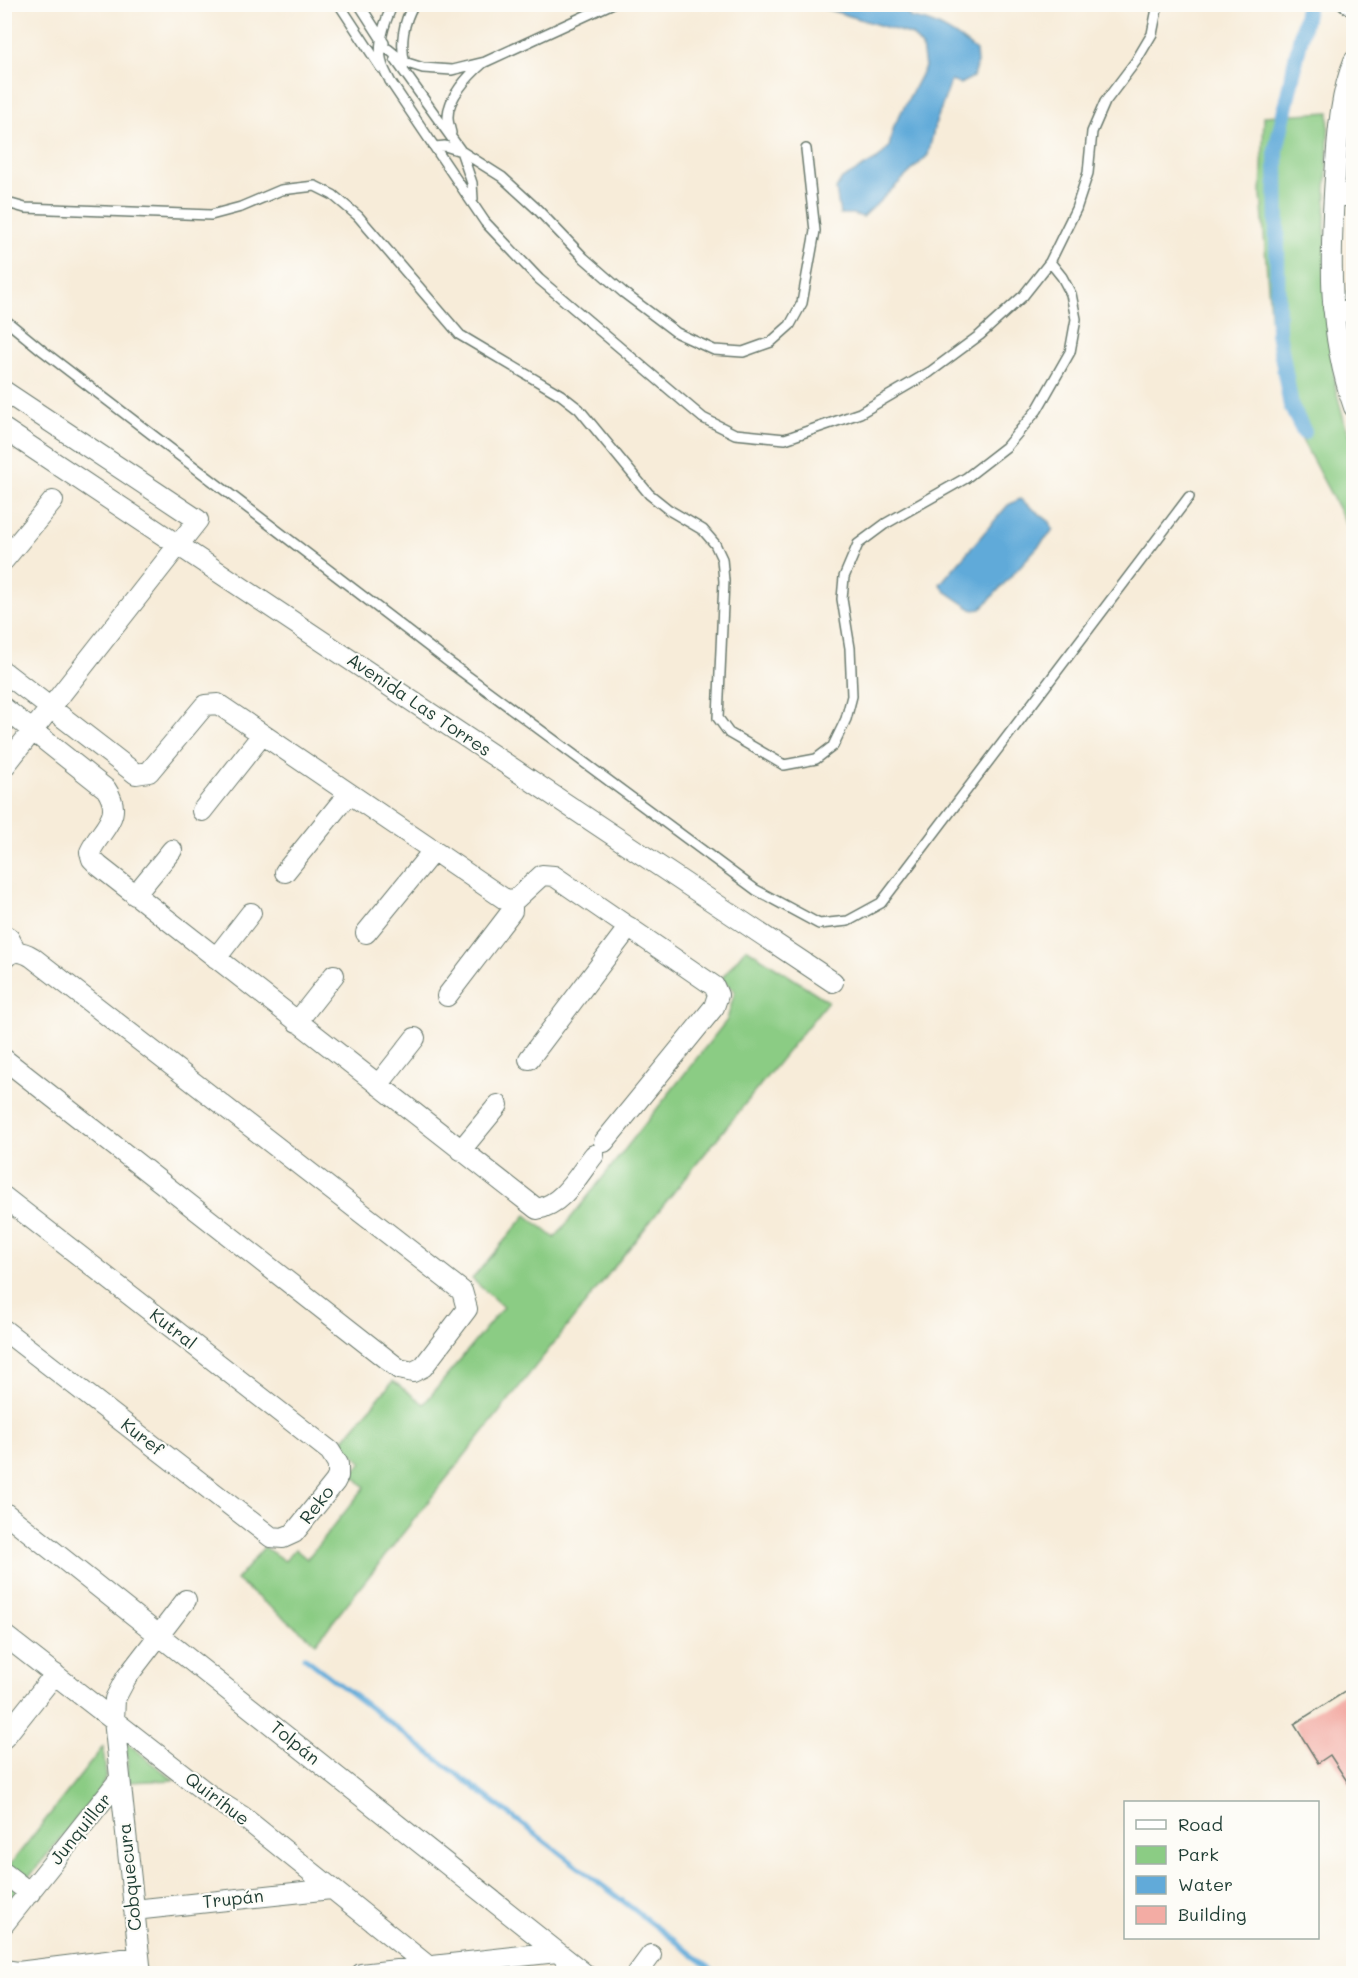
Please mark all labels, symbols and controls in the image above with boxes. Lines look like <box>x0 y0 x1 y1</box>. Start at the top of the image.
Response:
street label: Avenida Las Torres <box>343 647 496 761</box>
street label: Kutral <box>145 1302 202 1354</box>
street label: Kuref <box>116 1412 170 1461</box>
street label: Reko <box>294 1480 339 1529</box>
street label: Tolpán <box>266 1715 326 1770</box>
street label: Quirihue <box>180 1766 255 1830</box>
street label: Junquillar <box>44 1787 117 1869</box>
legend <box>1124 1801 1319 1939</box>
text: Road <box>1178 1812 1223 1836</box>
street label: Cobquecura <box>111 1822 147 1932</box>
text: Park <box>1178 1842 1219 1866</box>
text: Water <box>1178 1872 1233 1896</box>
street label: Trupán <box>201 1883 265 1913</box>
text: Building <box>1178 1902 1246 1926</box>

